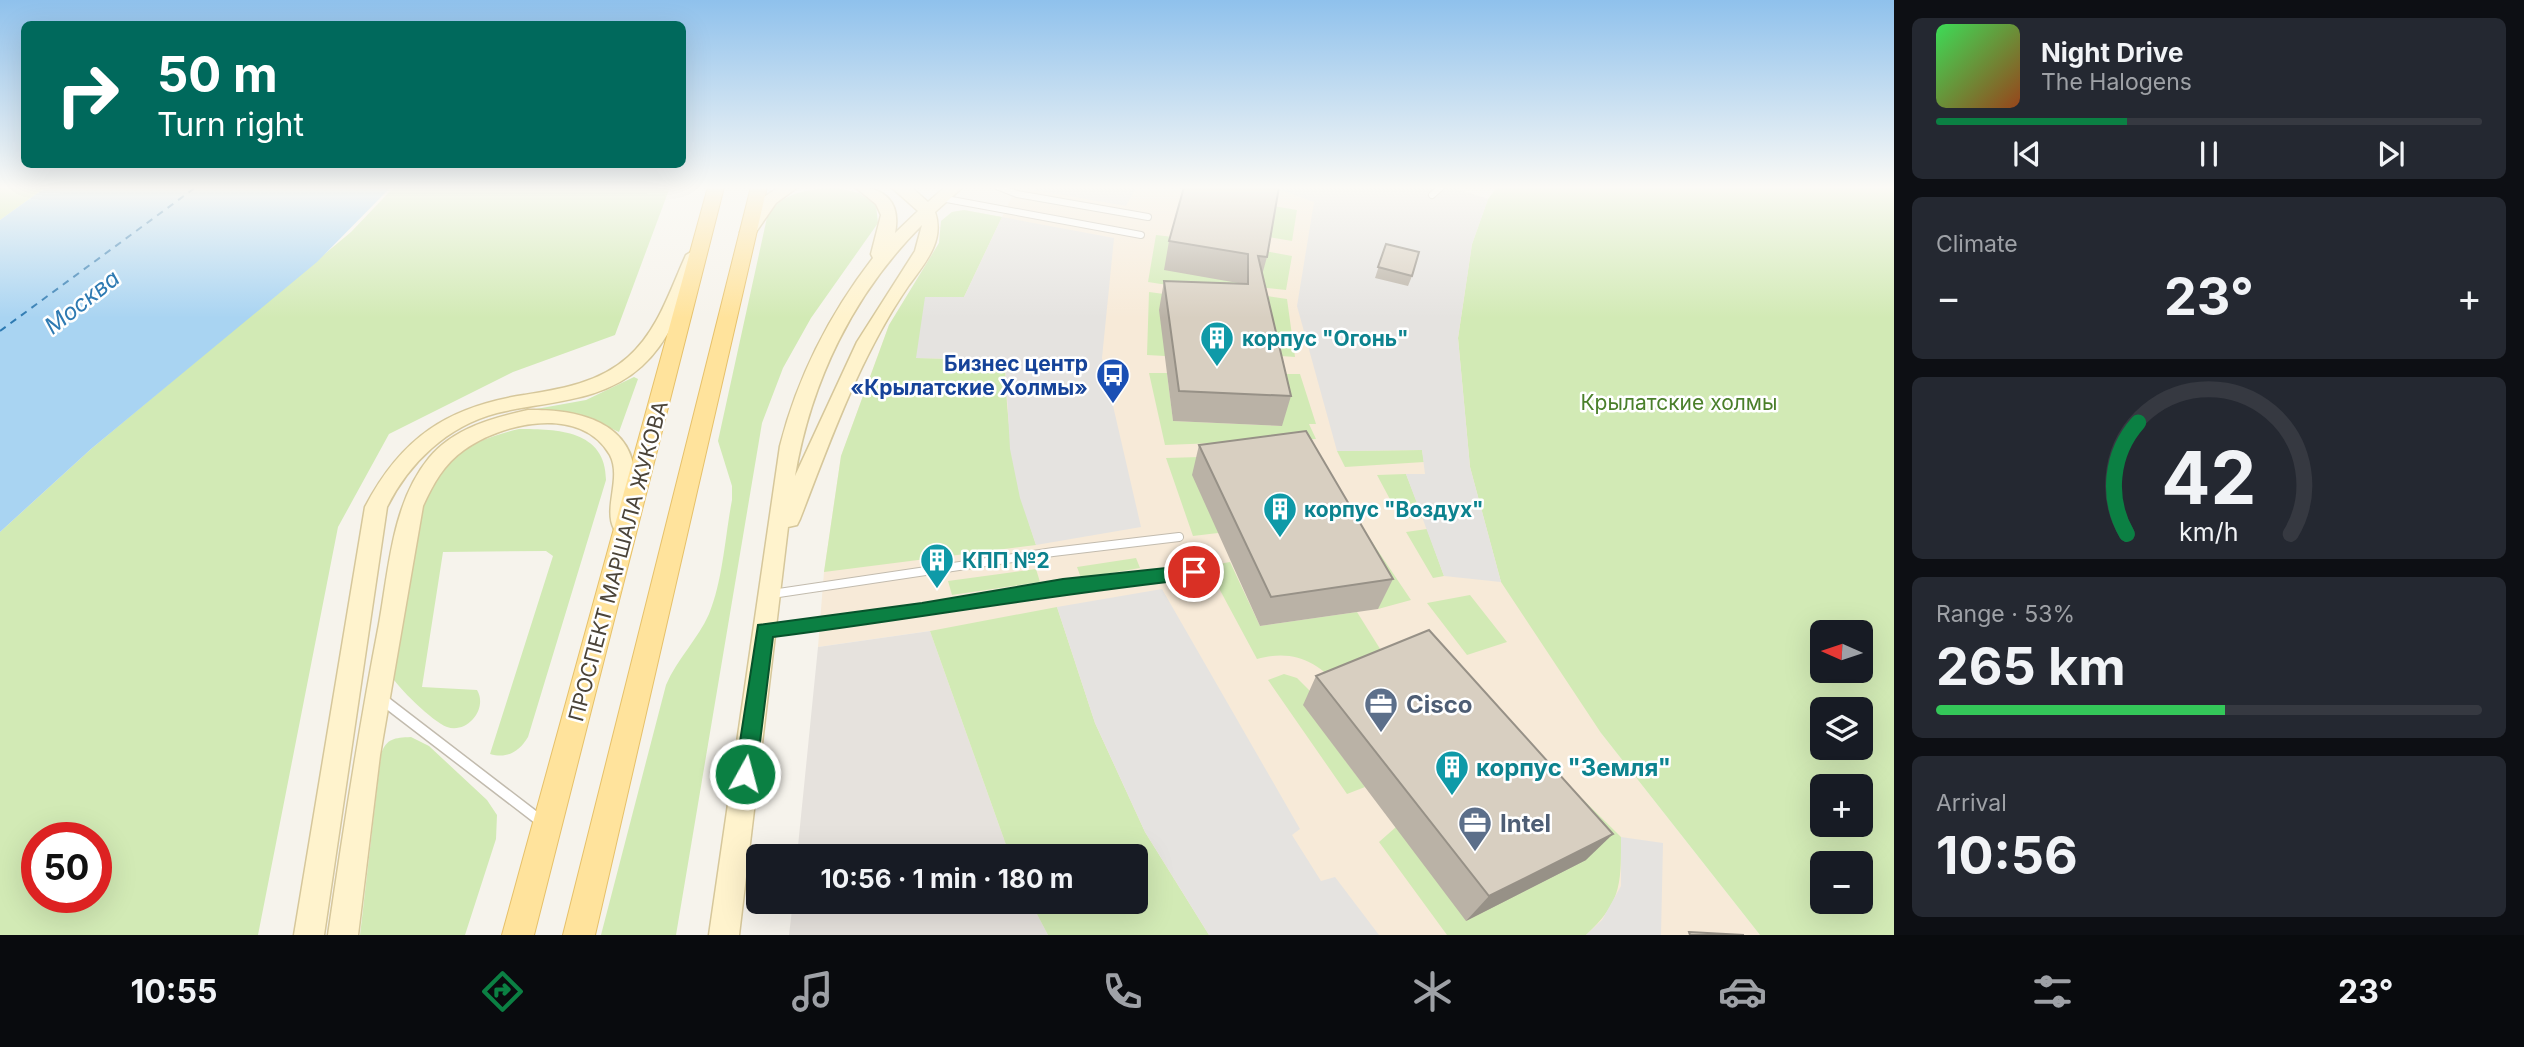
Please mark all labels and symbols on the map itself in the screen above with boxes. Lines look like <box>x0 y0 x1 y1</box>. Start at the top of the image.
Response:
water label: Москва <box>39 264 125 340</box>
building icon: корпус "Огонь" <box>1198 319 1236 368</box>
place label: корпус "Огонь" <box>1242 326 1409 351</box>
place label: Бизнес центр «Крылатские Холмы» <box>850 351 1088 400</box>
bus stop icon: Бизнес центр «Крылатские Холмы» <box>1094 356 1132 405</box>
park label: Крылатские холмы <box>1581 390 1777 415</box>
street label: ПРОСПЕКТ МАРШАЛА ЖУКОВА <box>563 398 673 724</box>
building icon: корпус "Воздух" <box>1261 490 1299 539</box>
place label: корпус "Воздух" <box>1304 497 1484 522</box>
building icon: КПП №2 <box>918 541 956 590</box>
pin <box>1164 542 1224 602</box>
place label: КПП №2 <box>962 548 1050 573</box>
north arrow <box>1810 620 1872 682</box>
office icon: Cisco <box>1362 685 1400 734</box>
place label: Cisco <box>1406 690 1473 719</box>
position arrow <box>708 737 782 811</box>
building icon: корпус "Земля" <box>1433 748 1471 797</box>
place label: корпус "Земля" <box>1476 753 1671 782</box>
office icon: Intel <box>1456 804 1494 853</box>
place label: Intel <box>1500 809 1551 838</box>
speed limit sign: 50 <box>21 822 112 913</box>

